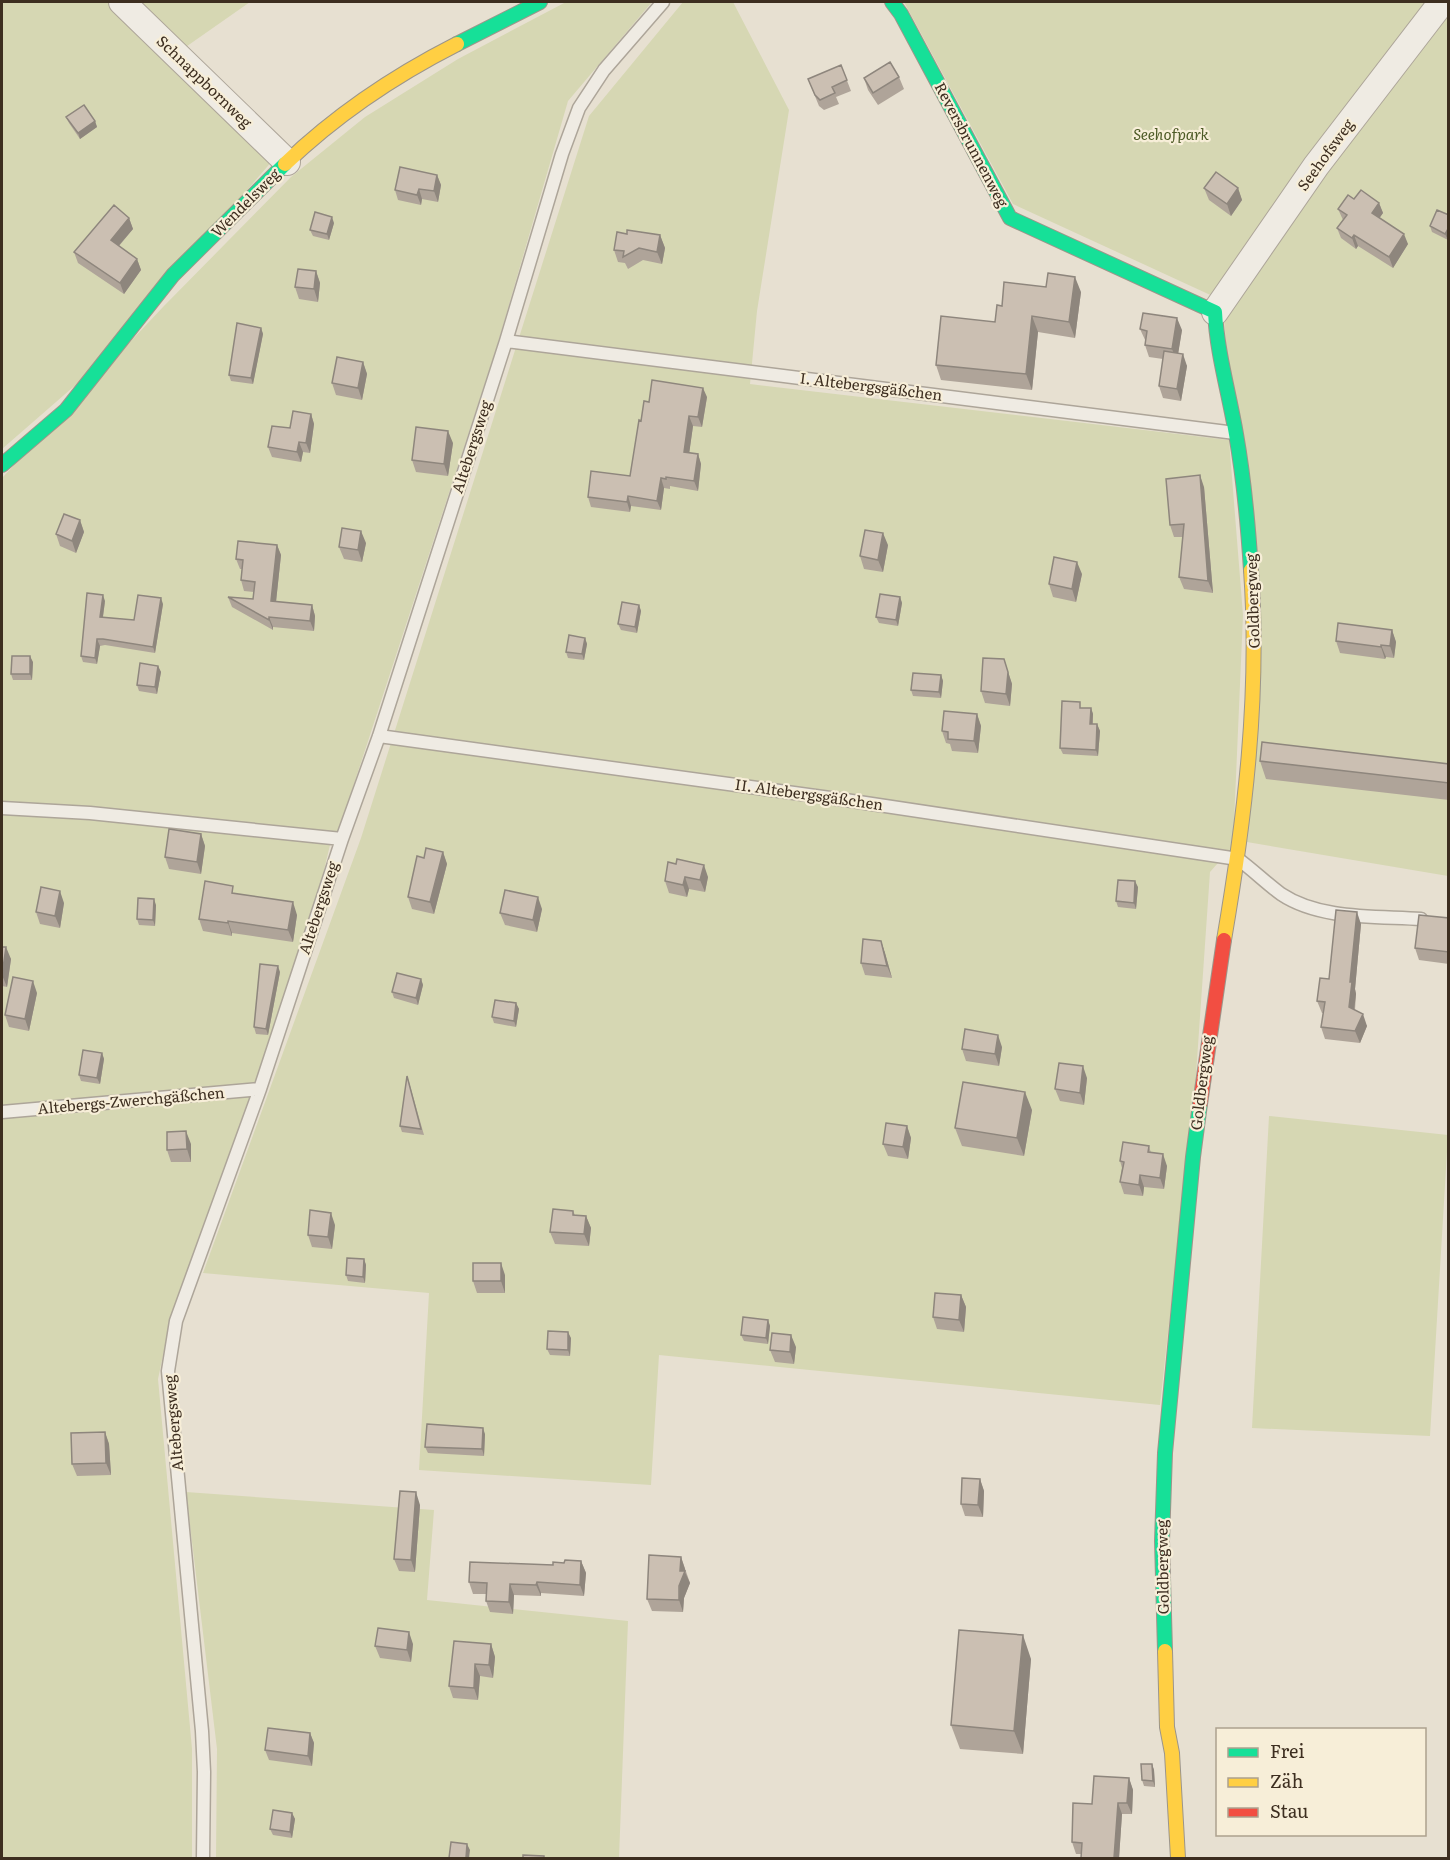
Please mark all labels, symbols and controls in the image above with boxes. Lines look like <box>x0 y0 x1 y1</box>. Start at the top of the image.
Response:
street label: Schnappbornweg <box>152 29 258 133</box>
street label: Reversbrunnenweg <box>930 78 1015 211</box>
street label: Seehofsweg <box>1291 113 1359 195</box>
park label: Seehofpark <box>1133 122 1210 145</box>
street label: Wendelsweg <box>205 162 285 242</box>
street label: I. Altebergsgäßchen <box>799 365 944 406</box>
street label: Altebergsweg <box>445 396 497 496</box>
street label: Goldbergweg <box>1238 553 1265 649</box>
street label: II. Altebergsgäßchen <box>734 772 885 815</box>
street label: Altebergsweg <box>292 857 344 957</box>
street label: Goldbergweg <box>1183 1034 1218 1131</box>
street label: Altebergs-Zwerchgäßchen <box>36 1080 225 1119</box>
street label: Altebergsweg <box>157 1373 188 1472</box>
street label: Goldbergweg <box>1149 1519 1174 1615</box>
legend <box>1216 1728 1426 1836</box>
text: Frei <box>1270 1737 1304 1764</box>
text: Zäh <box>1270 1767 1304 1794</box>
text: Stau <box>1270 1797 1308 1824</box>

